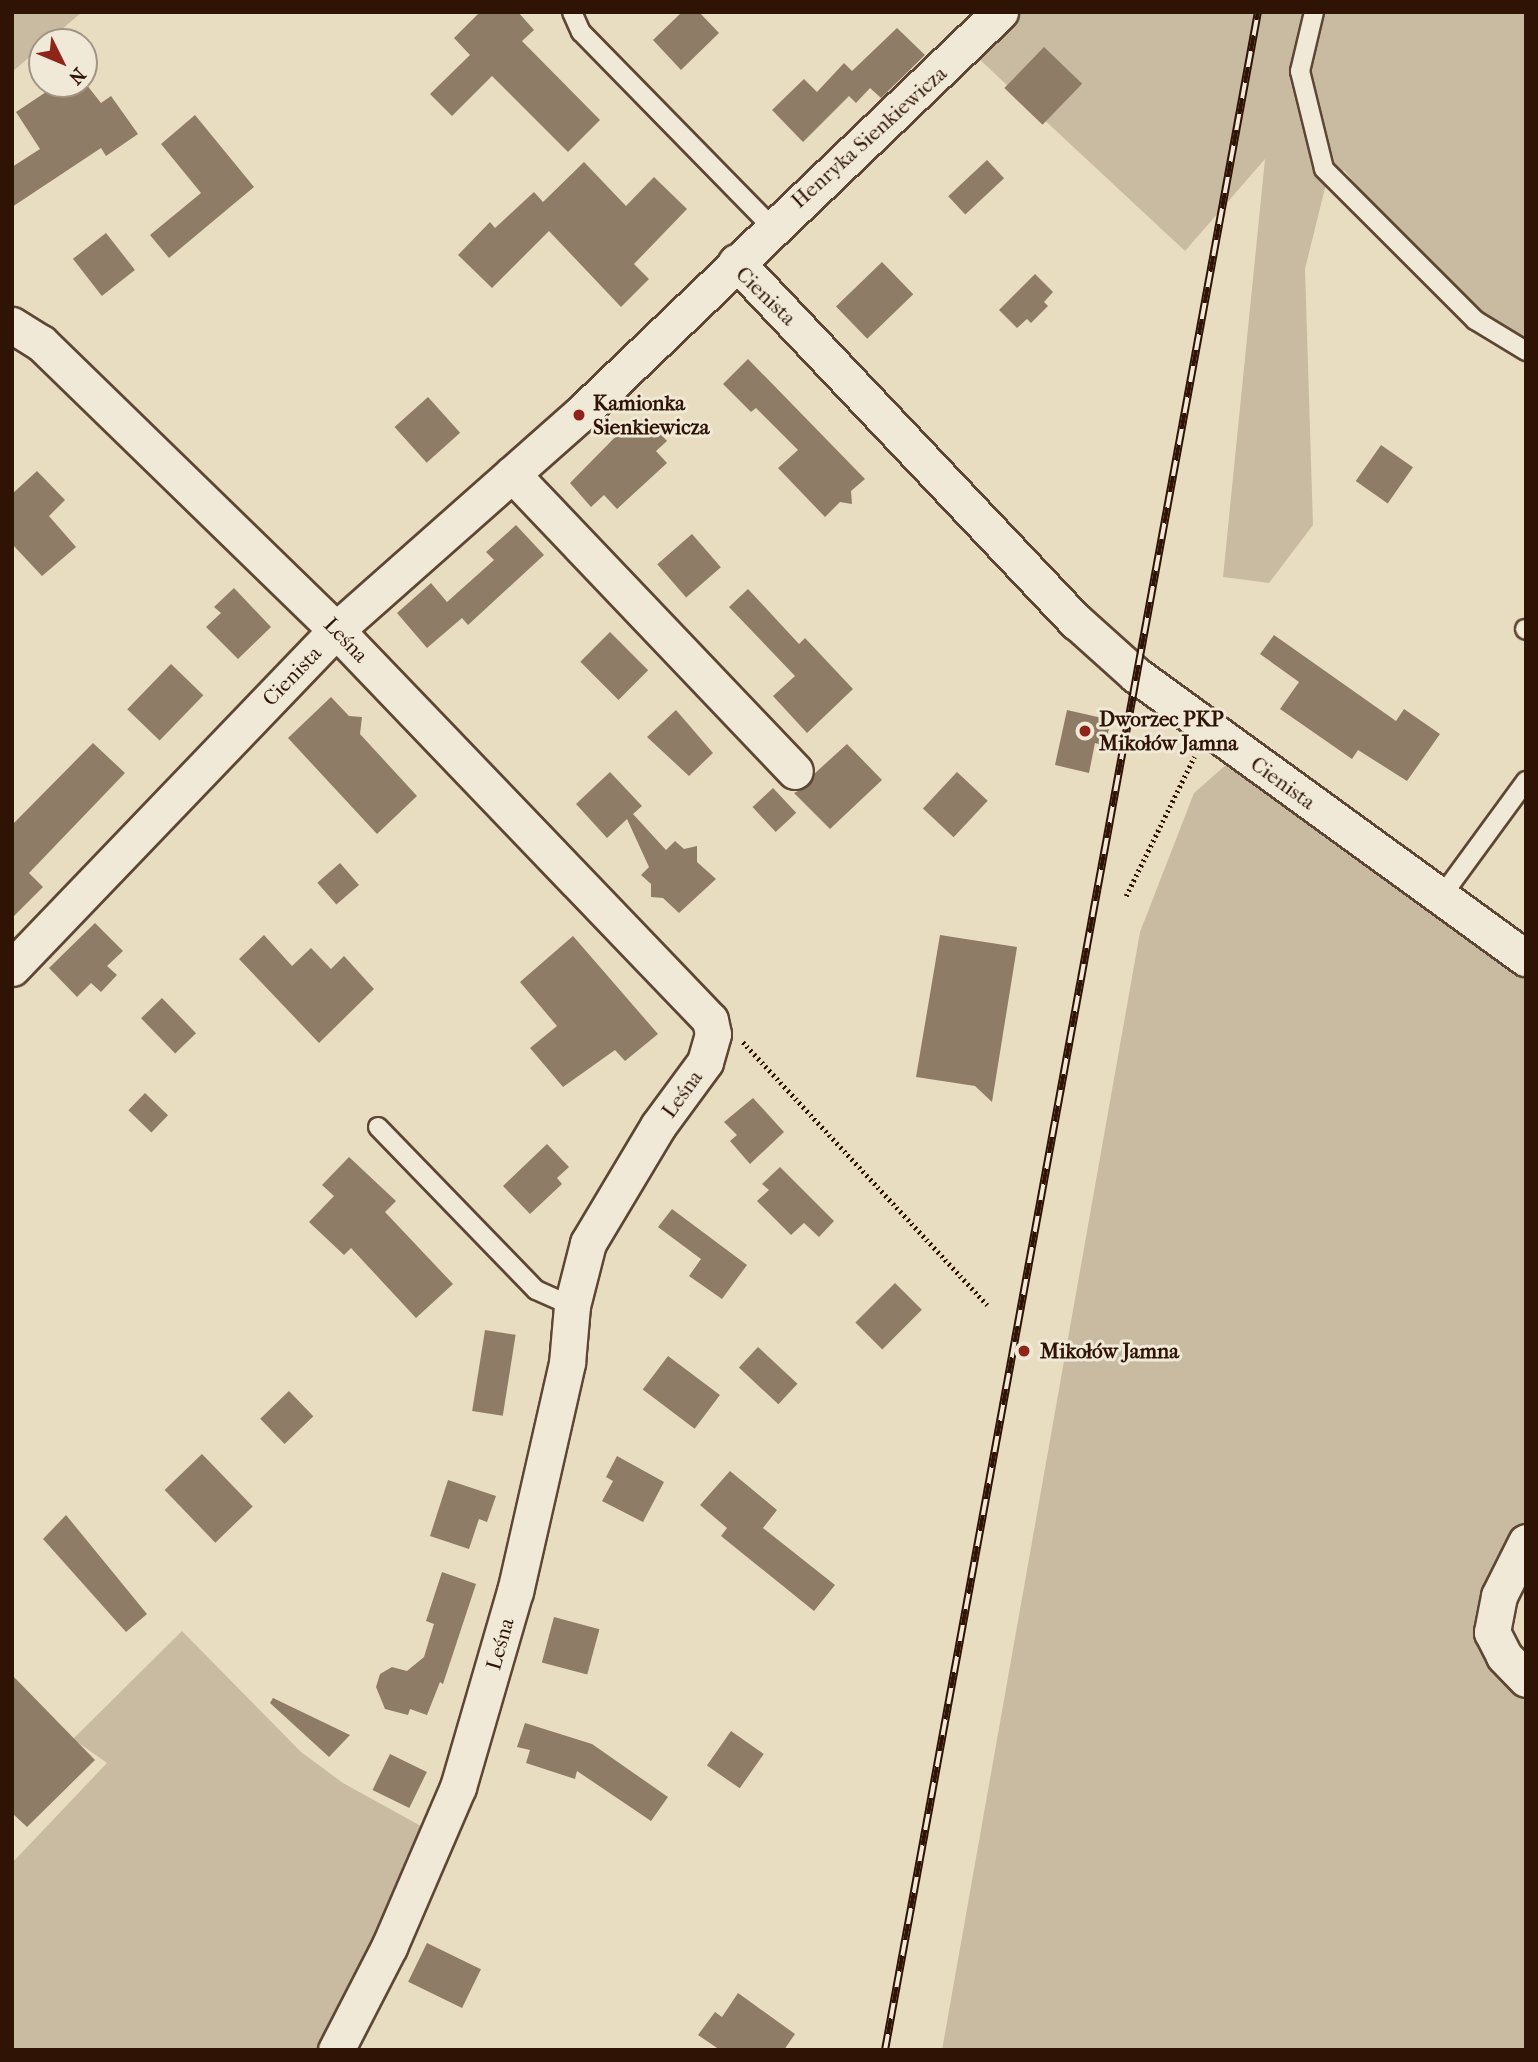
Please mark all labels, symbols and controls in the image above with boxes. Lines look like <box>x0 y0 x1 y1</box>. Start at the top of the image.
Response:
north arrow <box>28 28 98 98</box>
street label: Henryka Sienkiewicza <box>786 61 952 213</box>
text: N <box>64 63 90 89</box>
street label: Cienista <box>731 261 801 331</box>
place label: Kamionka Sienkiewicza <box>593 390 709 440</box>
marker: Kamionka Sienkiewicza <box>571 407 587 423</box>
street label: Leśna <box>319 612 373 668</box>
street label: Cienista <box>257 641 327 711</box>
place label: Dworzec PKP Mikołów Jamna <box>1099 706 1238 756</box>
marker: Dworzec PKP Mikołów Jamna <box>1077 723 1093 739</box>
street label: Cienista <box>1246 751 1320 815</box>
street label: Leśna <box>656 1065 708 1123</box>
place label: Mikołów Jamna <box>1040 1338 1179 1364</box>
marker: Mikołów Jamna <box>1014 1341 1034 1361</box>
street label: Leśna <box>481 1615 519 1673</box>

